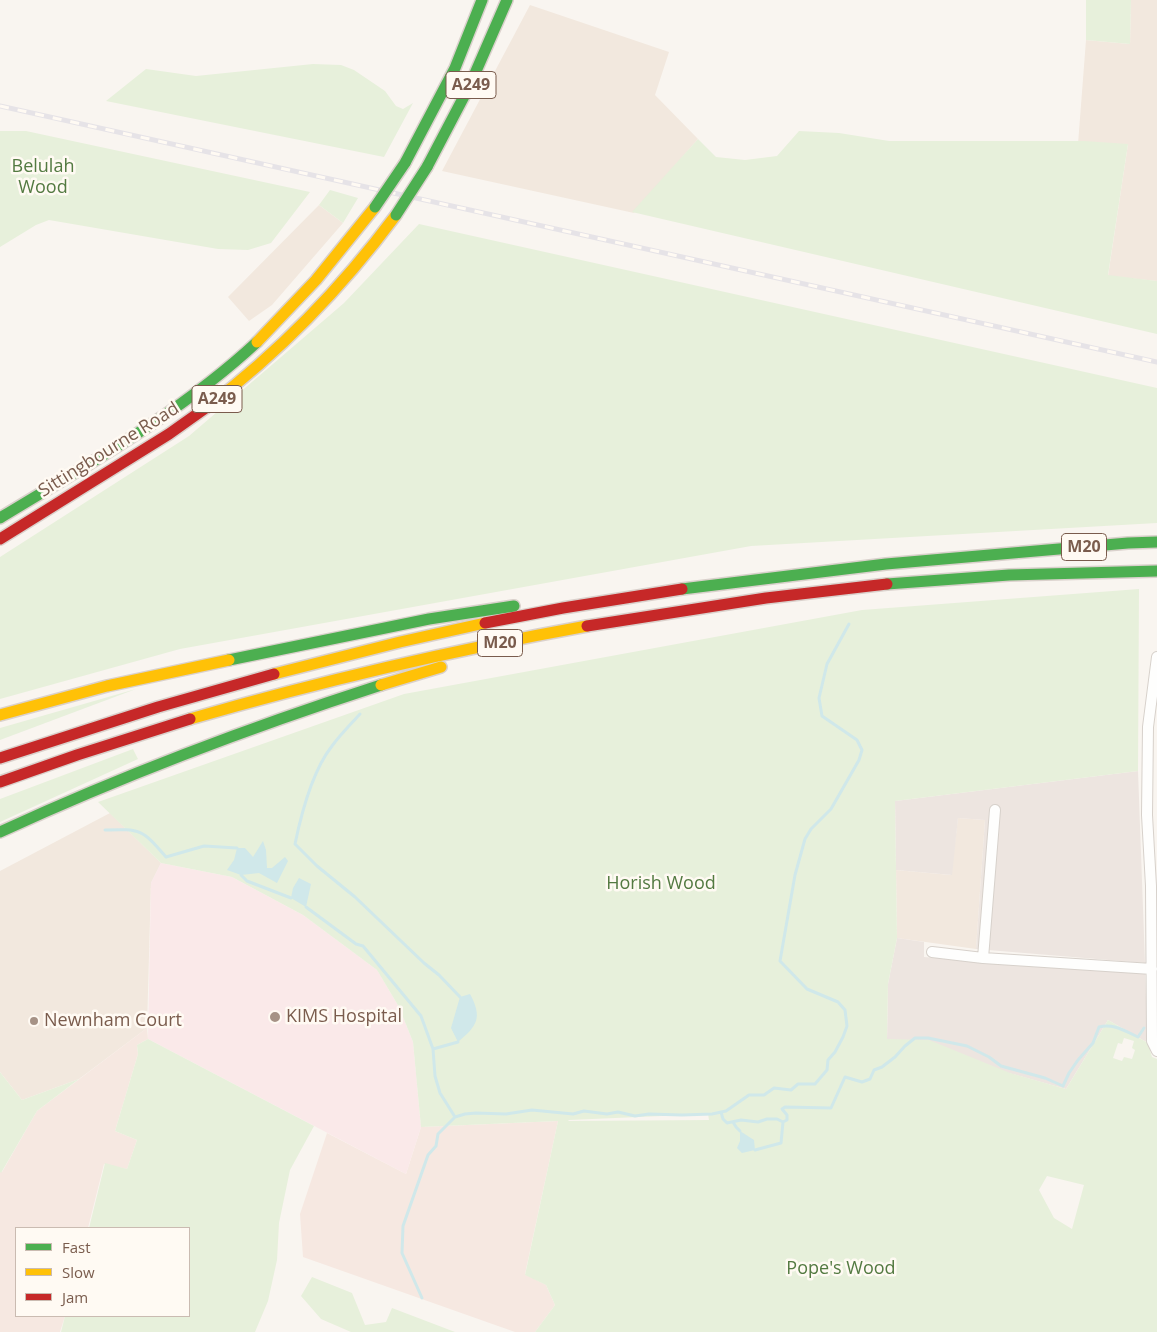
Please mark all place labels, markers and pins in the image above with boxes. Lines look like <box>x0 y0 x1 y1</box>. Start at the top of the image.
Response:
place label: KIMS Hospital <box>286 1006 402 1028</box>
place label: Newnham Court <box>44 1010 182 1032</box>
marker: KIMS Hospital <box>268 1010 282 1024</box>
marker: Newnham Court <box>28 1015 40 1027</box>

